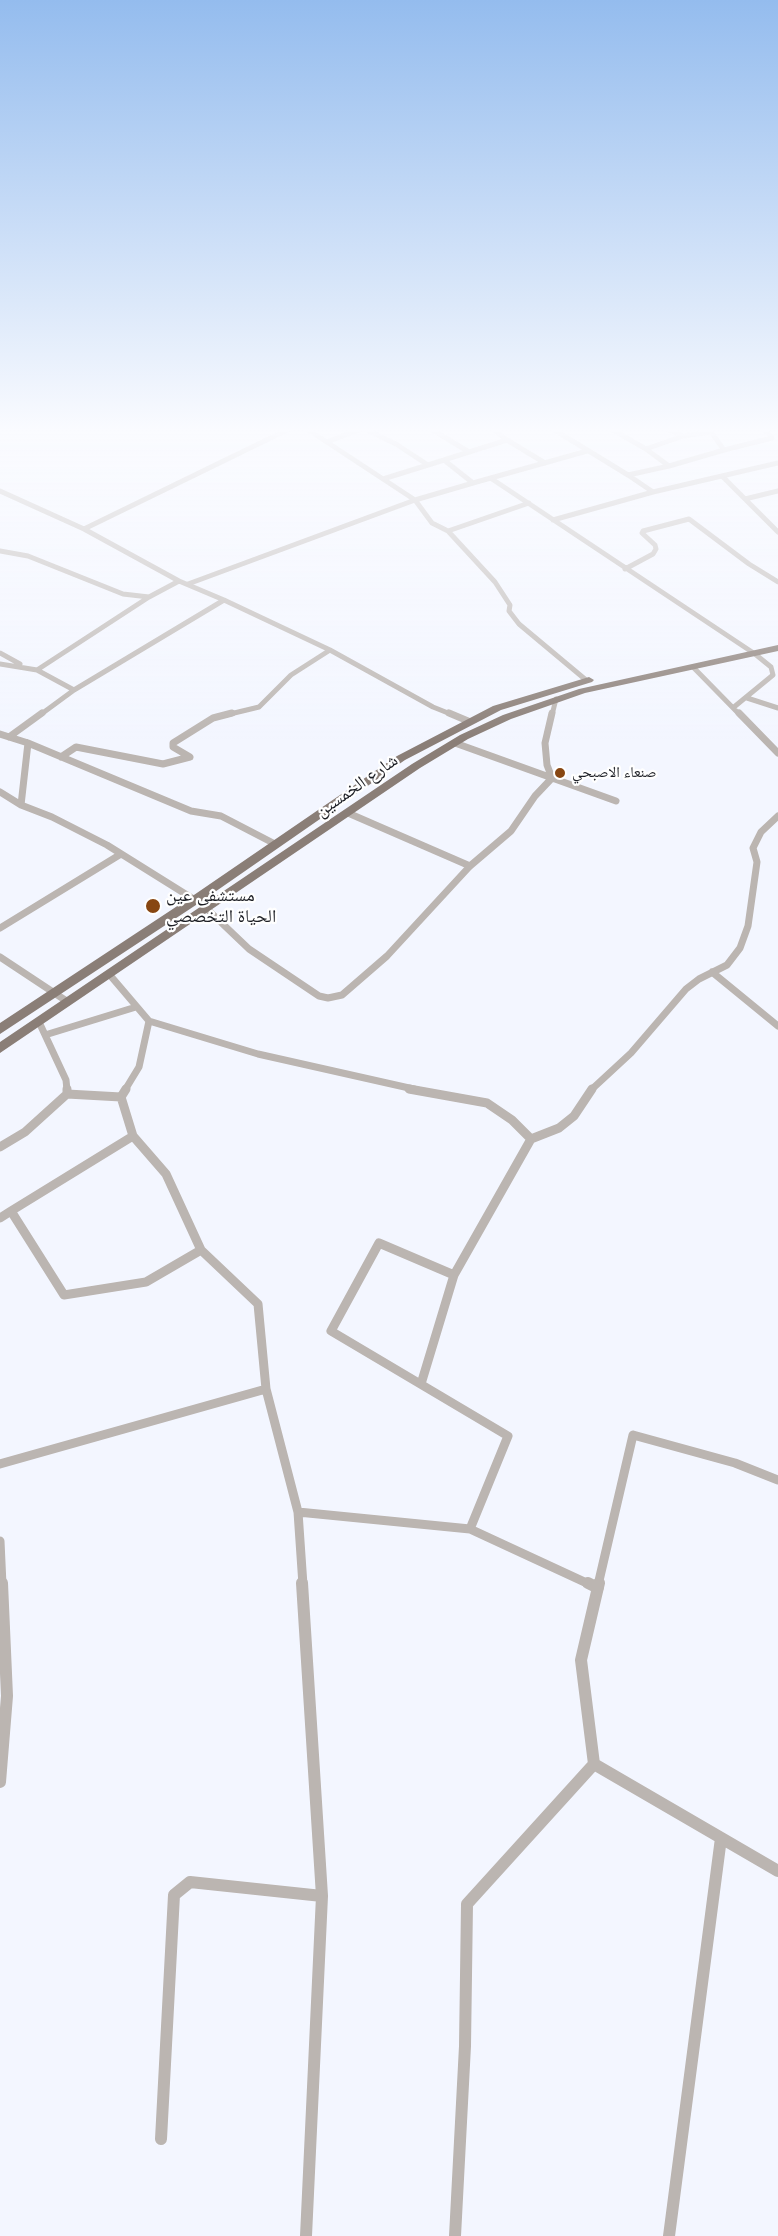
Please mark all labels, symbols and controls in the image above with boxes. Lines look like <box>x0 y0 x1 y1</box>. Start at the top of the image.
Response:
street label: شارع الخمسين <box>312 750 402 822</box>
place label: صنعاء الاصبحي <box>572 764 657 782</box>
marker: صنعاء الاصبحي <box>553 766 567 780</box>
place label: مستشفى عين الحياة التخصصي <box>166 885 276 928</box>
marker: مستشفى عين الحياة التخصصي <box>144 897 162 915</box>

